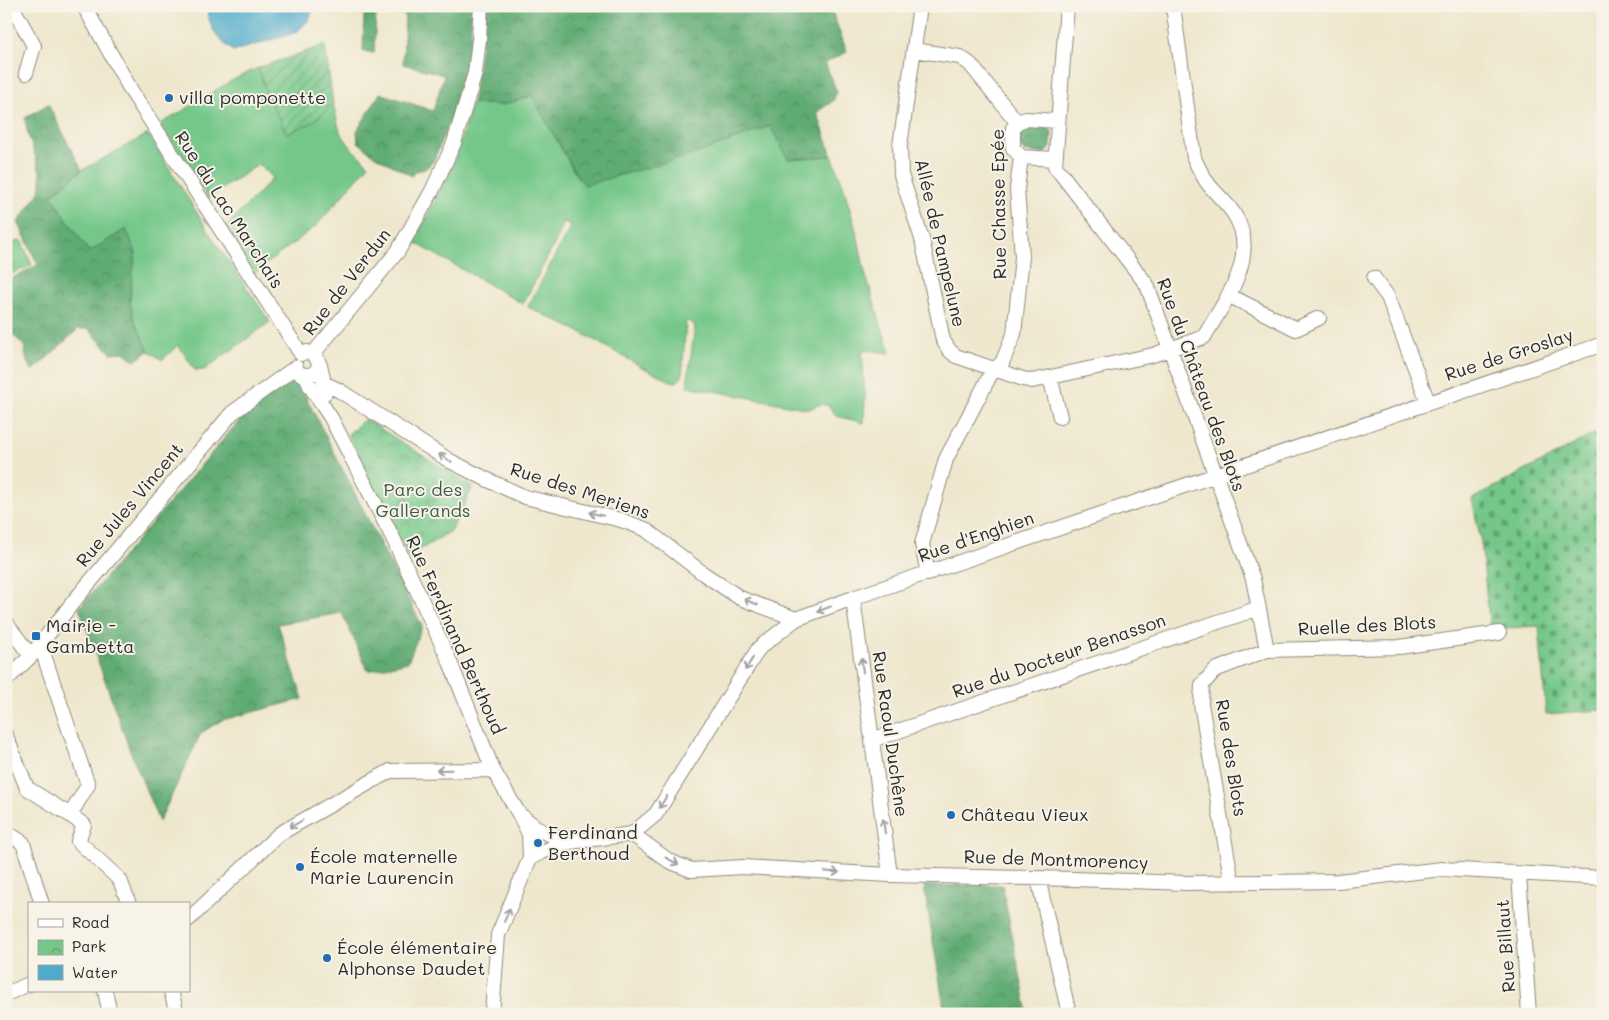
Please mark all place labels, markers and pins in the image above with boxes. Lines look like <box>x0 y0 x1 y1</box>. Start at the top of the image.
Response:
place label: villa pomponette <box>179 85 326 109</box>
marker: villa pomponette <box>163 92 175 104</box>
place label: Mairie - Gambetta <box>46 613 135 658</box>
marker: Mairie - Gambetta <box>30 630 42 642</box>
place label: Château Vieux <box>961 802 1088 826</box>
marker: Château Vieux <box>945 809 957 821</box>
place label: Ferdinand Berthoud <box>548 820 638 865</box>
marker: Ferdinand Berthoud <box>532 837 544 849</box>
place label: École maternelle Marie Laurencin <box>310 844 458 889</box>
marker: École maternelle Marie Laurencin <box>294 861 306 873</box>
place label: École élémentaire Alphonse Daudet <box>337 935 497 980</box>
marker: École élémentaire Alphonse Daudet <box>321 952 333 964</box>

